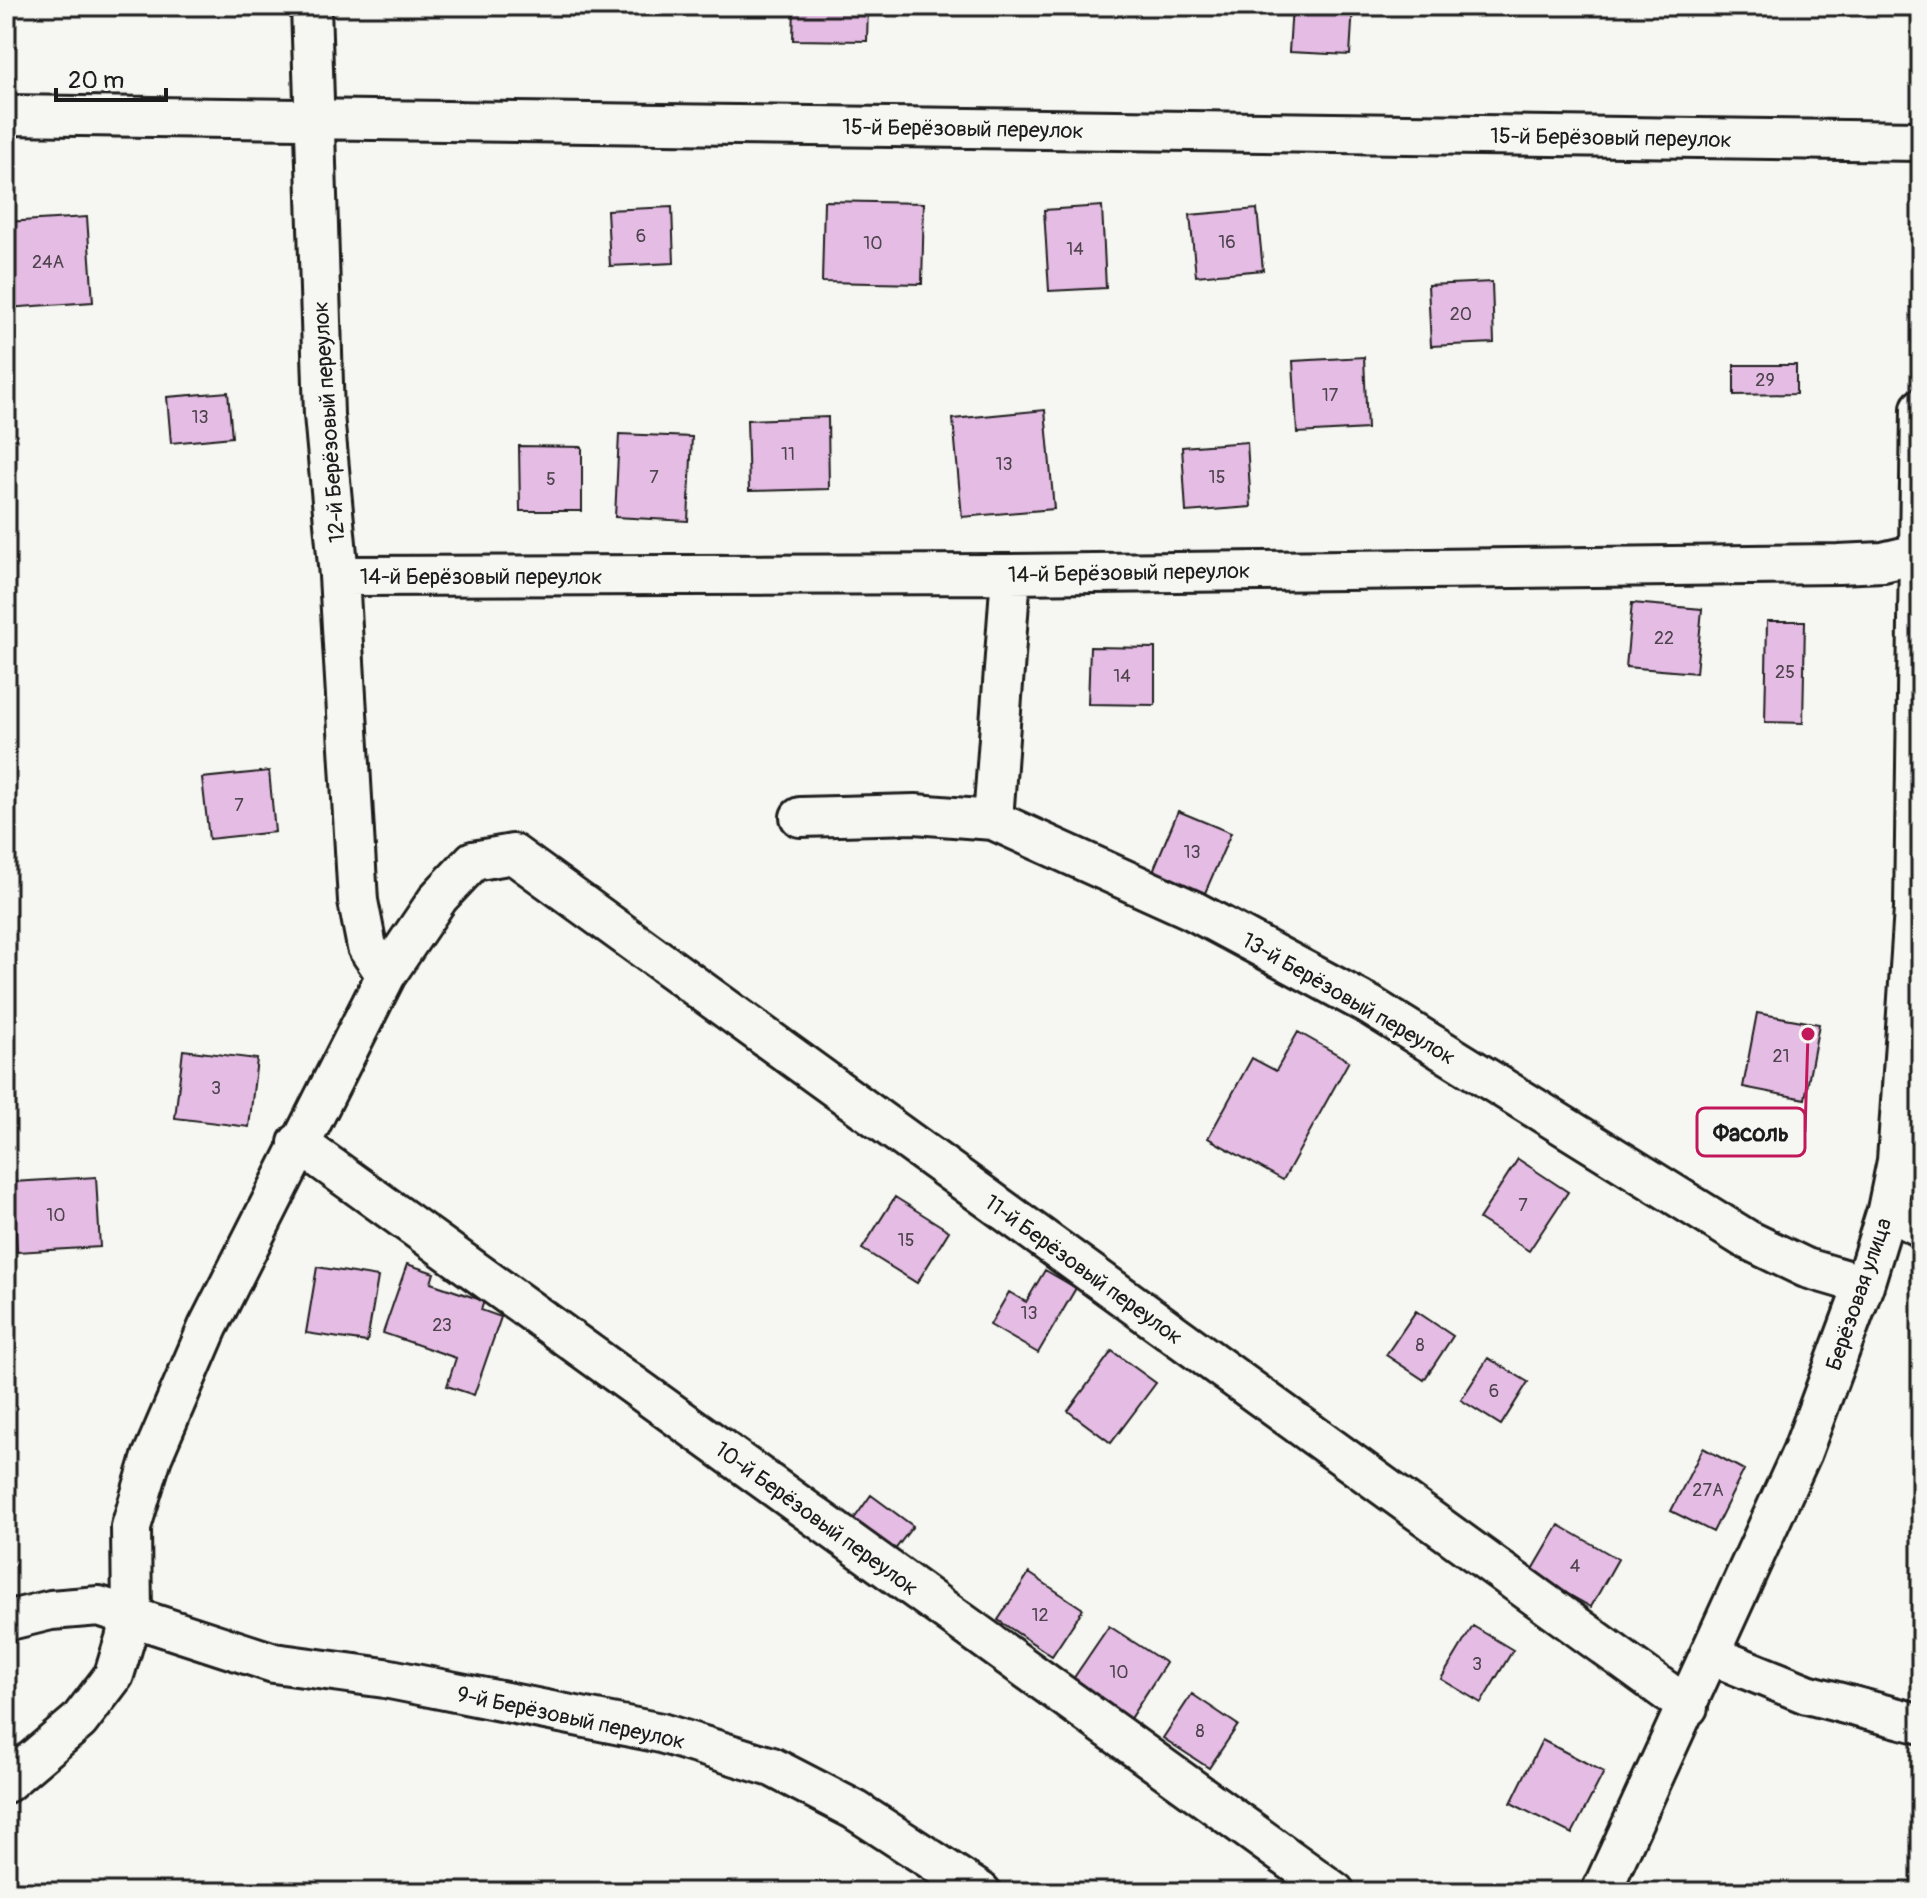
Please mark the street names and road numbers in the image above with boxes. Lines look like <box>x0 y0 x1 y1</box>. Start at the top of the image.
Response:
street label: 15-й Берёзовый переулок <box>842 113 1084 145</box>
street label: 15-й Берёзовый переулок <box>1490 122 1732 154</box>
street label: 12-й Берёзовый переулок <box>307 300 351 544</box>
street label: 14-й Берёзовый переулок <box>1008 557 1251 589</box>
street label: 14-й Берёзовый переулок <box>360 563 602 591</box>
street label: 13-й Берёзовый переулок <box>1237 926 1460 1071</box>
street label: 11-й Берёзовый переулок <box>979 1188 1188 1351</box>
street label: Берёзовая улица <box>1820 1214 1898 1374</box>
street label: 10-й Берёзовый переулок <box>709 1436 924 1602</box>
street label: 9-й Берёзовый переулок <box>454 1680 687 1756</box>

